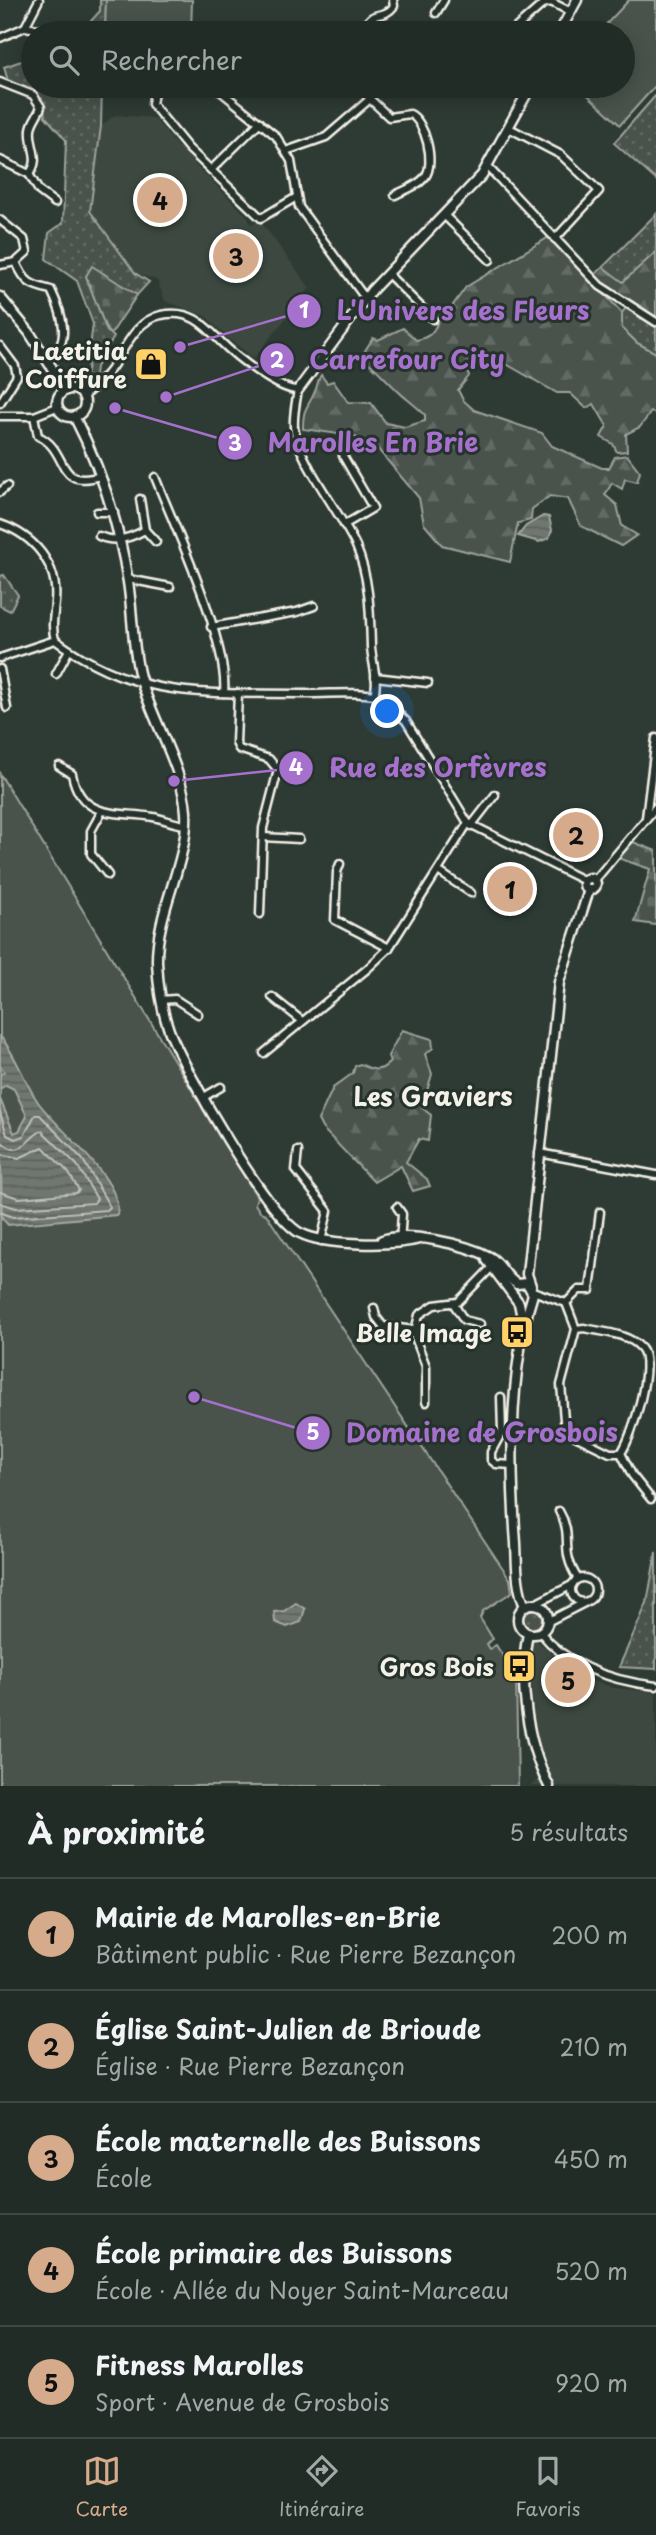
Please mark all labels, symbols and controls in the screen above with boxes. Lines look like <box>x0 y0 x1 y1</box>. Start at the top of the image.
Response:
search box <box>21 21 635 98</box>
text: Rechercher <box>101 40 242 79</box>
icon: search <box>45 41 83 79</box>
pin: 4 <box>137 174 183 226</box>
pin: 3 <box>213 230 259 282</box>
callout: L'Univers des Fleurs <box>287 287 604 334</box>
text: L'Univers des Fleurs <box>337 290 590 329</box>
text: 1 <box>299 293 309 325</box>
place label: Laetitia Coiffure <box>25 332 128 396</box>
callout: Carrefour City <box>260 337 519 384</box>
text: Carrefour City <box>309 339 505 378</box>
text: 2 <box>270 343 285 375</box>
shop icon: Laetitia Coiffure <box>132 345 170 383</box>
callout: Marolles En Brie <box>218 420 494 467</box>
text: Marolles En Brie <box>268 422 478 461</box>
text: 3 <box>228 426 242 458</box>
your location <box>370 694 404 728</box>
callout: Rue des Orfèvres <box>278 745 562 792</box>
text: Rue des Orfèvres <box>329 747 547 786</box>
text: 4 <box>289 750 303 782</box>
pin: 2 <box>553 809 599 861</box>
pin: 1 <box>487 863 533 915</box>
district label: Les Graviers <box>353 1076 513 1115</box>
bus stop icon: Belle Image <box>498 1313 536 1351</box>
place label: Belle Image <box>356 1314 492 1350</box>
callout: Domaine de Grosbois <box>295 1410 634 1457</box>
text: Domaine de Grosbois <box>346 1412 618 1451</box>
text: 5 <box>306 1415 320 1447</box>
bus stop icon: Gros Bois <box>500 1647 538 1685</box>
place label: Gros Bois <box>379 1648 494 1684</box>
pin: 5 <box>545 1654 591 1706</box>
text: À proximité <box>28 1809 205 1854</box>
text: 5 résultats <box>509 1814 628 1849</box>
text: Mairie de Marolles-en-Brie <box>95 1897 441 1936</box>
text: 1 <box>46 1917 57 1952</box>
text: 200 m <box>551 1917 628 1952</box>
text: Bâtiment public · Rue Pierre Bezançon <box>95 1936 516 1971</box>
text: Église Saint-Julien de Brioude <box>95 2009 481 2048</box>
text: 2 <box>43 2029 59 2064</box>
text: 210 m <box>560 2029 628 2064</box>
text: Église · Rue Pierre Bezançon <box>95 2048 405 2083</box>
text: École maternelle des Buissons <box>95 2121 481 2160</box>
text: 3 <box>43 2141 59 2176</box>
text: 450 m <box>554 2141 628 2176</box>
text: École <box>95 2160 152 2195</box>
text: École primaire des Buissons <box>95 2233 452 2272</box>
text: 4 <box>43 2253 59 2288</box>
text: 520 m <box>555 2253 628 2288</box>
text: École · Allée du Noyer Saint-Marceau <box>95 2272 509 2307</box>
text: Fitness Marolles <box>95 2345 304 2384</box>
text: 5 <box>44 2365 58 2400</box>
text: 920 m <box>555 2365 628 2400</box>
text: Sport · Avenue de Grosbois <box>95 2384 389 2419</box>
tab: Carte <box>75 2452 128 2522</box>
tab: Itinéraire <box>279 2452 364 2522</box>
tab: Favoris <box>515 2452 581 2522</box>

